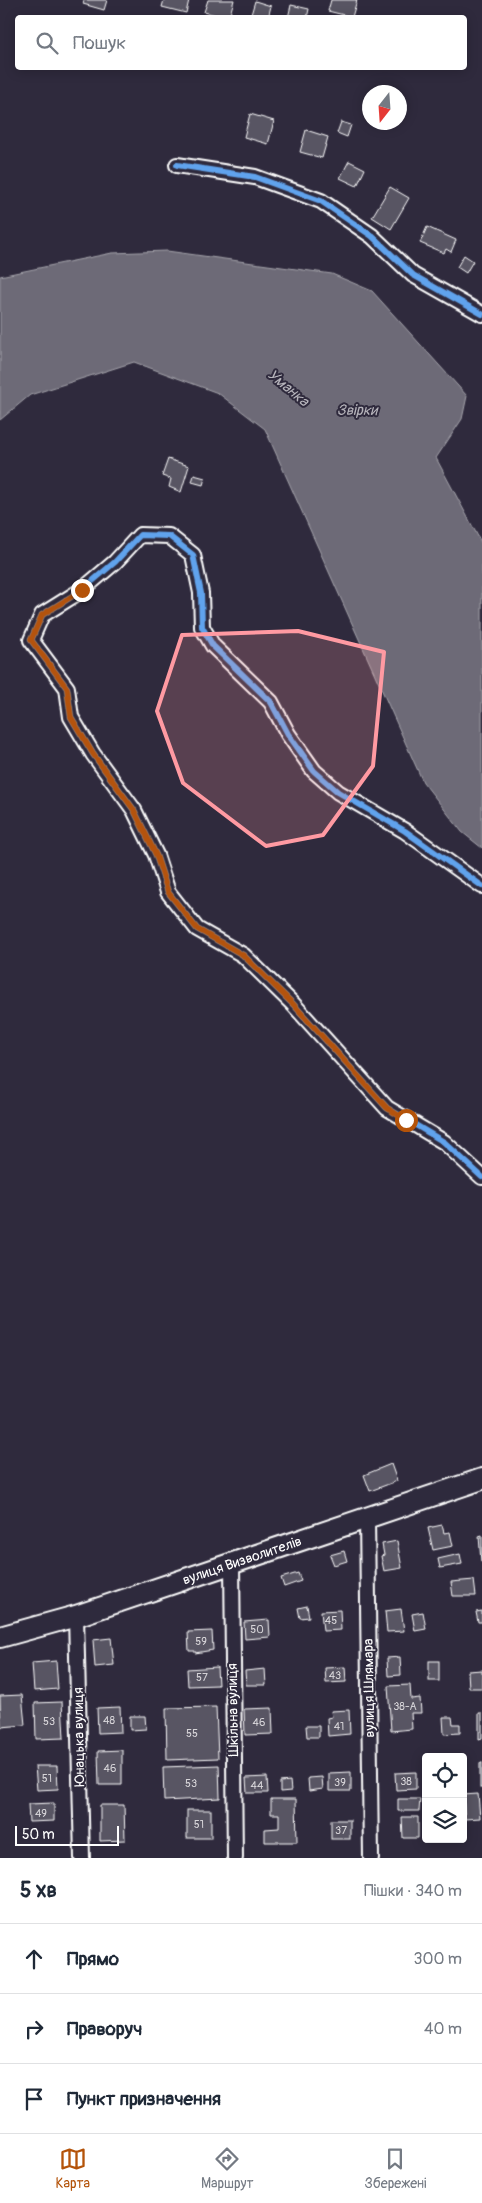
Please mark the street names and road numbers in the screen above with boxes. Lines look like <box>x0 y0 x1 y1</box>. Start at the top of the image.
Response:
street label: вулиця Визволителів <box>180 1532 304 1588</box>
street label: вулиця Шлямара <box>360 1638 378 1738</box>
street label: Шкільна вулиця <box>224 1663 242 1757</box>
street label: Юнацька вулиця <box>70 1687 88 1787</box>

